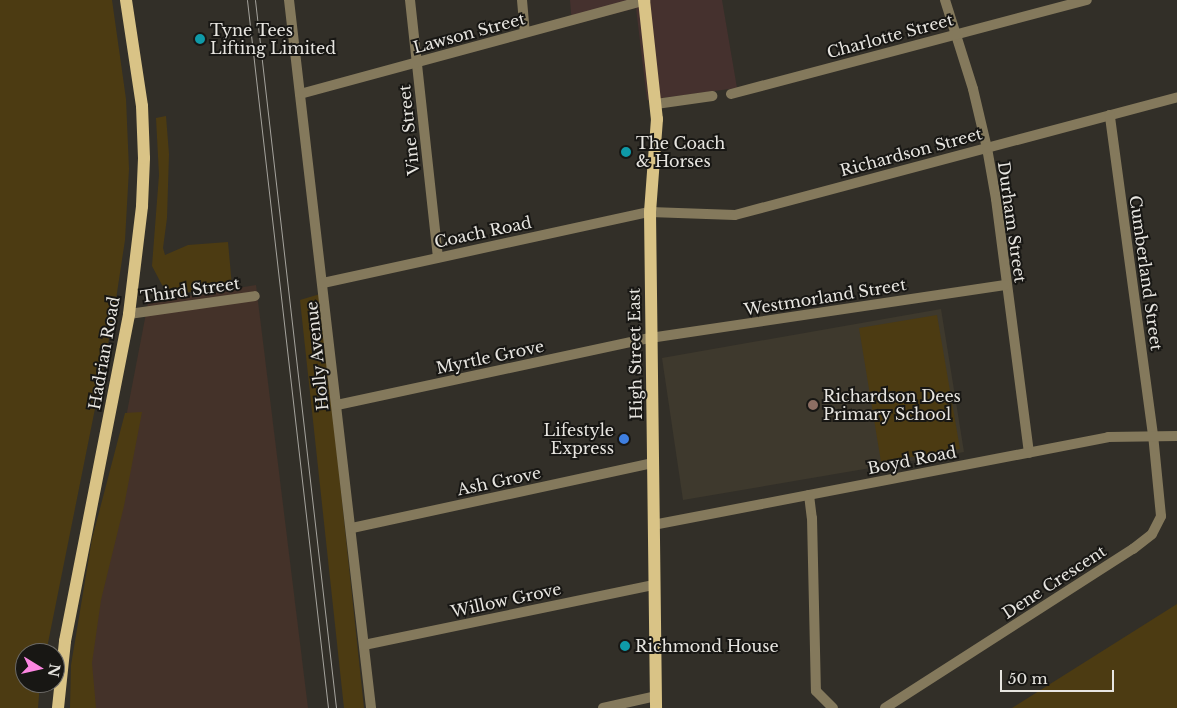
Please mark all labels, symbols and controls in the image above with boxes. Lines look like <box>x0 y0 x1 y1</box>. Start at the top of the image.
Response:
street label: Lawson Street <box>411 9 527 57</box>
street label: Charlotte Street <box>825 10 955 62</box>
place label: Tyne Tees Lifting Limited <box>210 20 336 58</box>
marker: Tyne Tees Lifting Limited <box>194 33 206 45</box>
street label: Vine Street <box>395 84 423 176</box>
street label: Richardson Street <box>838 124 984 180</box>
place label: The Coach & Horses <box>636 133 725 171</box>
marker: The Coach & Horses <box>620 146 632 158</box>
street label: Durham Street <box>994 160 1030 284</box>
street label: Cumberland Street <box>1126 194 1166 352</box>
street label: Coach Road <box>433 212 533 252</box>
street label: Third Street <box>139 274 241 306</box>
street label: Westmorland Street <box>743 275 907 319</box>
street label: High Street East <box>624 288 646 420</box>
street label: Hadrian Road <box>85 295 123 411</box>
street label: Holly Avenue <box>302 300 332 412</box>
street label: Myrtle Grove <box>434 336 546 378</box>
place label: Richardson Dees Primary School <box>823 386 961 424</box>
marker: Richardson Dees Primary School <box>807 399 819 411</box>
place label: Lifestyle Express <box>544 420 614 458</box>
marker: Lifestyle Express <box>618 433 630 445</box>
street label: Boyd Road <box>866 442 958 478</box>
street label: Ash Grove <box>455 463 543 499</box>
street label: Dene Crescent <box>999 541 1109 623</box>
street label: Willow Grove <box>449 579 563 621</box>
place label: Richmond House <box>635 636 779 656</box>
marker: Richmond House <box>619 640 631 652</box>
north arrow <box>15 643 65 693</box>
scale bar <box>1002 660 1116 692</box>
text: N <box>44 662 64 678</box>
text: 50 m <box>1008 669 1048 688</box>

